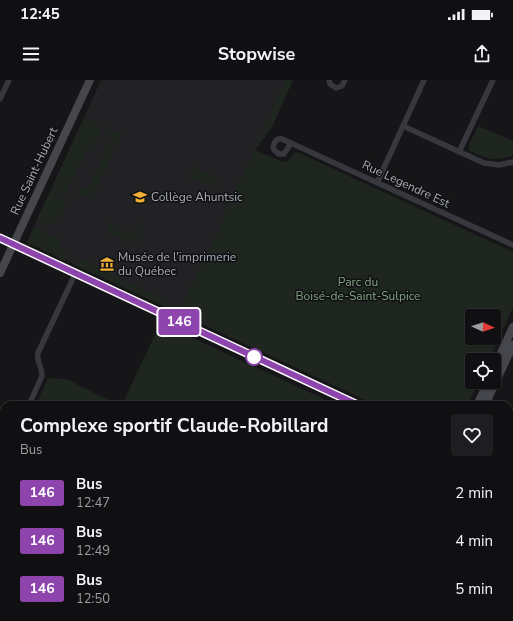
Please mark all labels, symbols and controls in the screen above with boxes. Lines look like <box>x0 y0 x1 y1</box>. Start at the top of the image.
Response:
text: 12:45 <box>20 4 60 24</box>
text: Stopwise <box>218 42 295 66</box>
icon: menu <box>20 43 42 65</box>
icon: share <box>471 43 493 65</box>
street label: Rue Saint-Hubert <box>7 124 62 217</box>
street label: Rue Legendre Est <box>360 157 453 212</box>
school or university icon: Collège Ahuntsic <box>132 189 148 205</box>
place label: Collège Ahuntsic <box>151 189 243 205</box>
place label: Musée de l'imprimerie du Québec <box>118 249 236 279</box>
museum icon: Musée de l'imprimerie du Québec <box>99 256 115 272</box>
park label: Parc du Boisé-de-Saint-Sulpice <box>295 274 421 304</box>
line badge: 146 <box>156 309 202 335</box>
north arrow <box>465 309 501 345</box>
map controls <box>465 309 501 389</box>
text: 146 <box>166 312 192 331</box>
unlabelled marker <box>245 348 263 366</box>
button: locate <box>465 353 501 389</box>
text: Complexe sportif Claude-Robillard <box>20 413 329 439</box>
button: heart <box>451 414 493 456</box>
text: Bus <box>20 441 42 459</box>
text: Bus <box>76 474 102 494</box>
text: 146 <box>29 483 55 502</box>
text: 2 min <box>455 483 493 503</box>
text: 12:47 <box>76 494 110 512</box>
text: Bus <box>76 522 102 542</box>
text: 146 <box>29 531 55 550</box>
text: 4 min <box>455 531 493 551</box>
text: 12:49 <box>76 542 110 560</box>
text: Bus <box>76 570 102 590</box>
text: 146 <box>29 579 55 598</box>
text: 5 min <box>455 579 493 599</box>
text: 12:50 <box>76 590 110 608</box>

